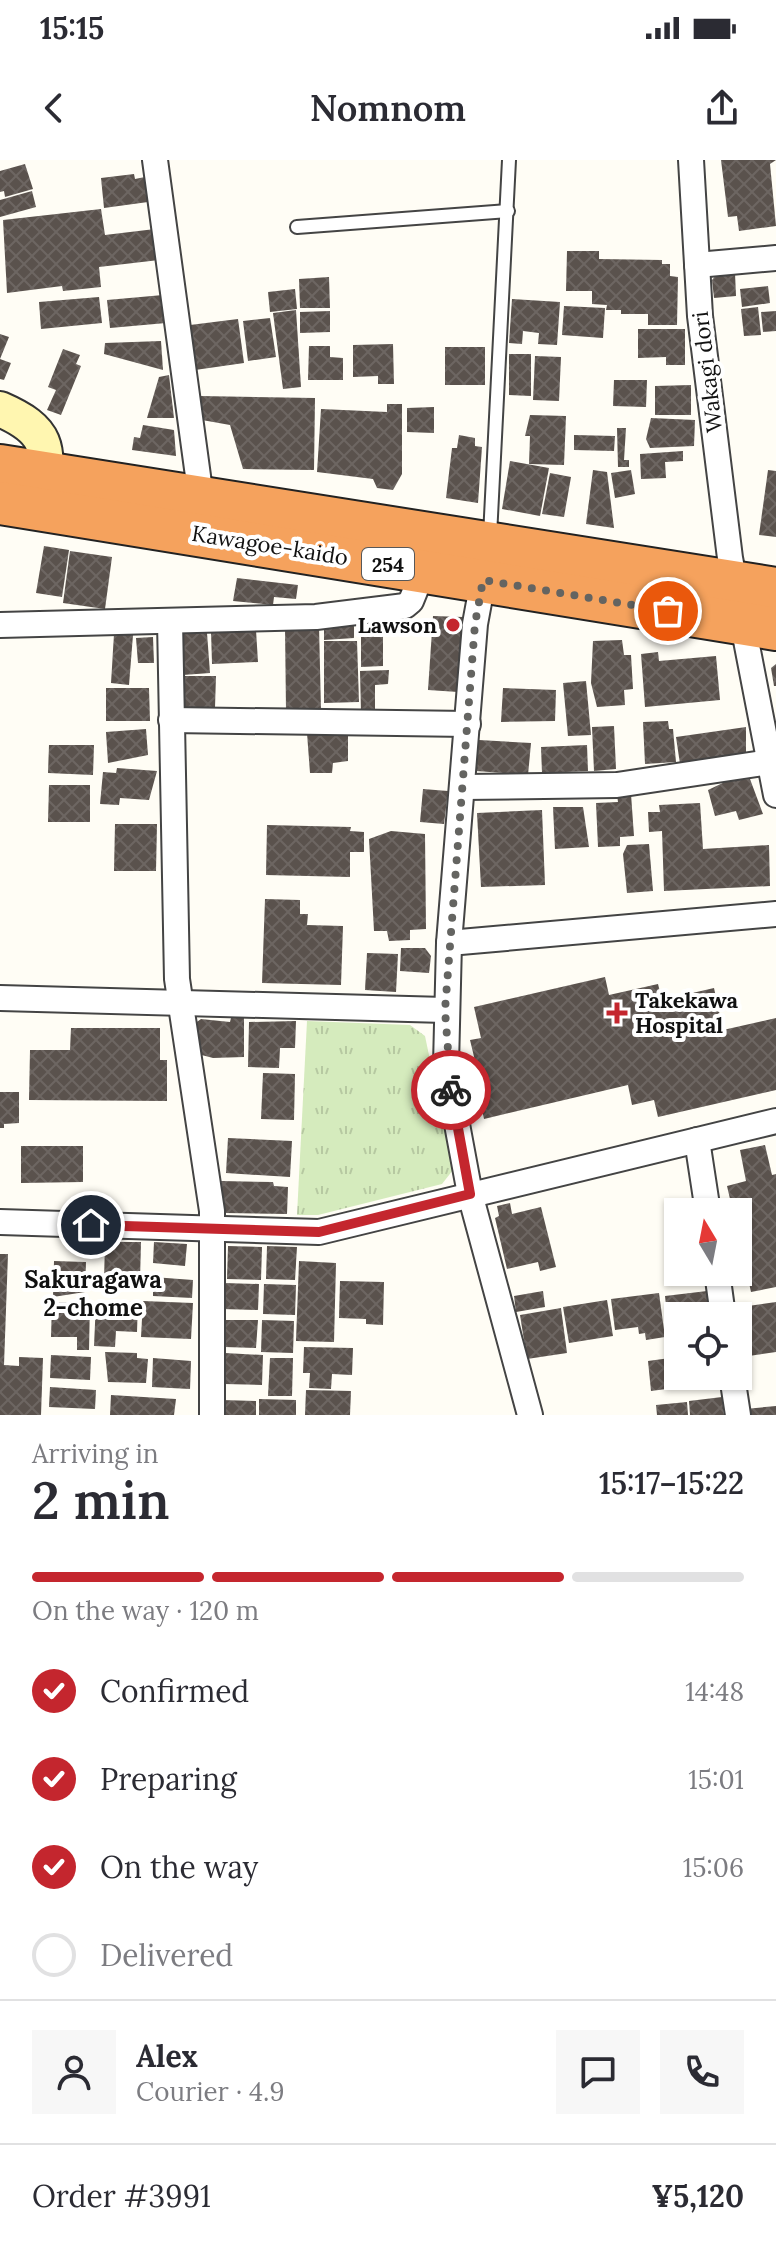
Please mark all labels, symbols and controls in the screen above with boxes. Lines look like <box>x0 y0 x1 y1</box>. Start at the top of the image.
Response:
text: 15:15 <box>40 9 104 47</box>
text: Nomnom <box>310 85 466 131</box>
icon: back <box>32 86 76 130</box>
icon: share <box>700 86 744 130</box>
street label: Wakagi dori <box>686 310 728 434</box>
street label: Kawagoe-kaido <box>190 519 350 571</box>
road number: 254 <box>362 548 414 580</box>
pin <box>634 577 702 645</box>
icon: bag <box>646 589 690 633</box>
place label: Lawson <box>357 611 437 639</box>
marker: Lawson <box>444 616 462 634</box>
place label: Takekawa Hospital <box>635 986 738 1039</box>
marker: Takekawa Hospital <box>606 1002 628 1024</box>
courier <box>411 1050 491 1130</box>
icon: bike <box>429 1068 473 1112</box>
pin <box>57 1191 125 1259</box>
north arrow <box>664 1198 752 1286</box>
map controls <box>664 1198 752 1390</box>
icon: home <box>69 1203 113 1247</box>
district label: Sakuragawa 2-chome <box>24 1264 162 1323</box>
button: locate <box>664 1302 752 1390</box>
text: Arriving in <box>32 1437 159 1470</box>
text: 15:17–15:22 <box>599 1464 744 1502</box>
text: 2 min <box>32 1467 170 1533</box>
text: On the way · 120 m <box>32 1594 259 1627</box>
icon: check <box>32 1669 76 1713</box>
text: Confirmed <box>100 1672 249 1710</box>
text: 14:48 <box>685 1675 744 1708</box>
icon: check <box>32 1757 76 1801</box>
text: Preparing <box>100 1760 237 1798</box>
text: 15:01 <box>688 1763 744 1796</box>
icon: check <box>32 1845 76 1889</box>
text: On the way <box>100 1848 258 1886</box>
text: 15:06 <box>683 1851 744 1884</box>
text: Delivered <box>100 1936 233 1974</box>
button: person <box>32 2030 116 2114</box>
button: chat <box>556 2030 640 2114</box>
button: phone <box>660 2030 744 2114</box>
text: Alex <box>136 2037 198 2075</box>
text: Courier · 4.9 <box>136 2075 285 2108</box>
text: Order #3991 <box>32 2177 211 2215</box>
text: ¥5,120 <box>651 2177 744 2215</box>

